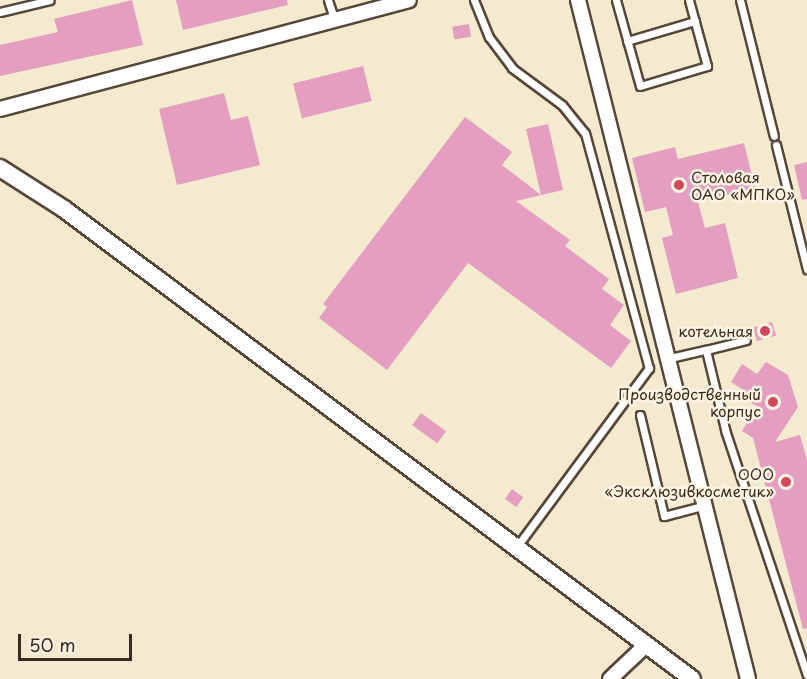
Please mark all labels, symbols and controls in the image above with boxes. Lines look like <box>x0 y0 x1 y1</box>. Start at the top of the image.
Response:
place label: Столовая ОАО «МПКО» <box>691 167 795 202</box>
marker: Столовая ОАО «МПКО» <box>672 178 686 192</box>
place label: котельная <box>678 322 753 340</box>
marker: котельная <box>758 324 772 338</box>
place label: Производственный корпус <box>618 384 761 419</box>
marker: Производственный корпус <box>766 395 780 409</box>
place label: ООО «Эксклюзивкосметик» <box>605 464 774 499</box>
marker: ООО «Эксклюзивкосметик» <box>779 475 793 489</box>
scale bar <box>21 622 135 660</box>
text: 50 m <box>29 631 76 658</box>

